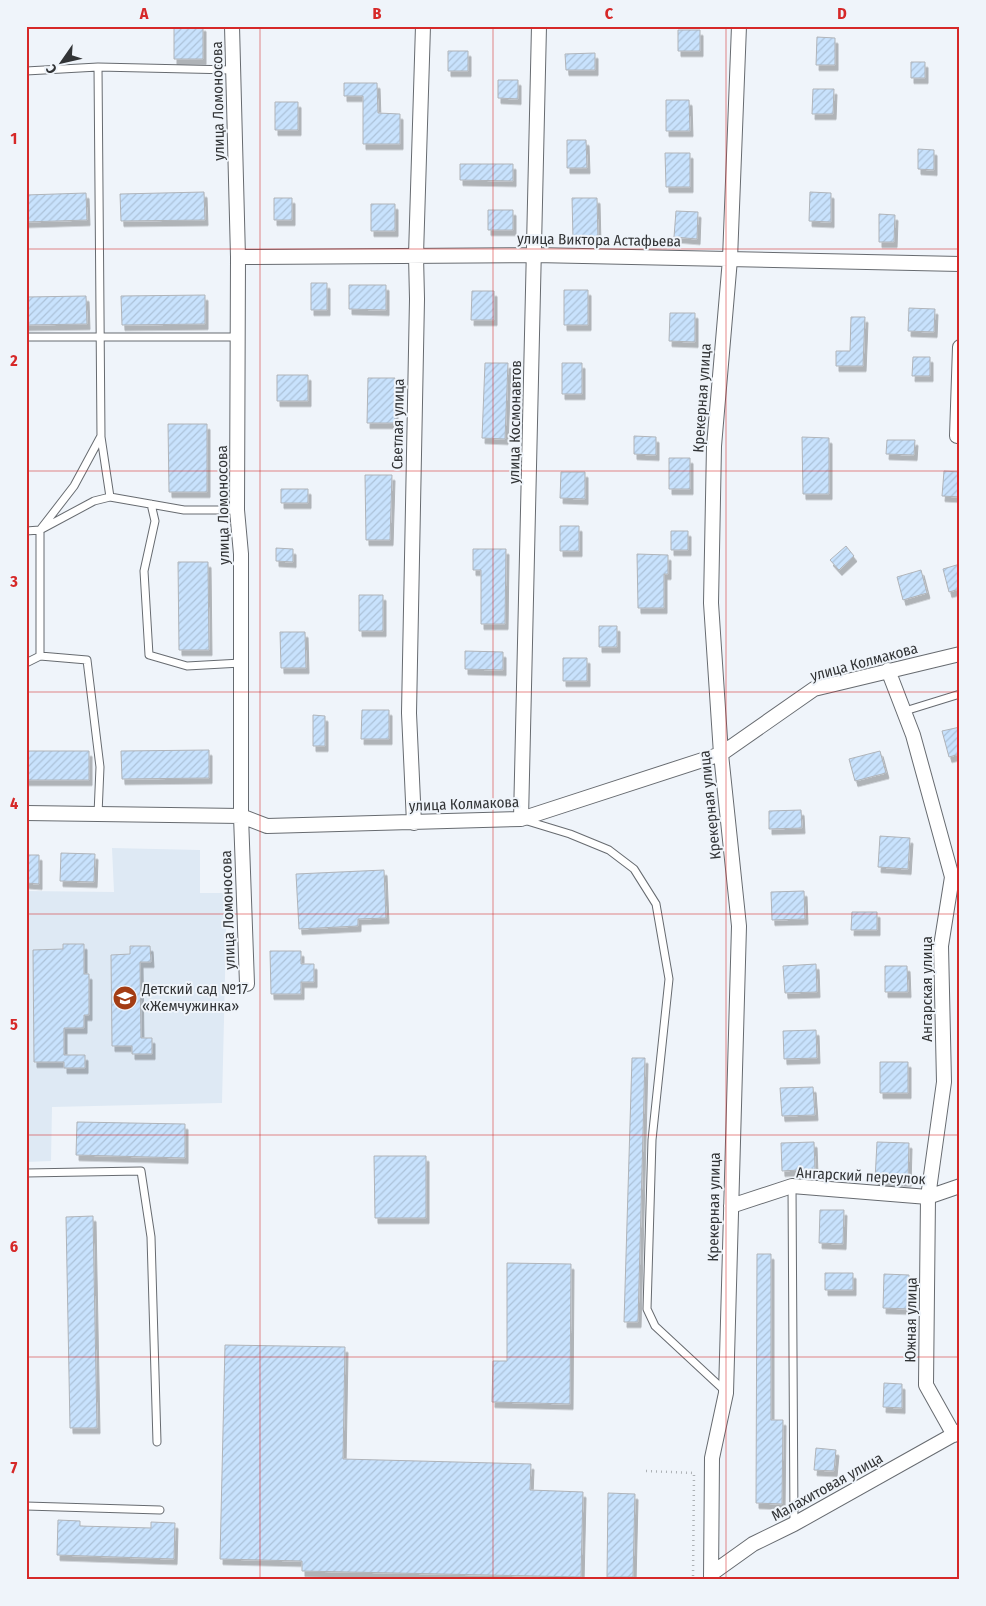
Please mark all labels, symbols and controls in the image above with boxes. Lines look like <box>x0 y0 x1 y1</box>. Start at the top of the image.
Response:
text: A <box>139 4 149 23</box>
text: B <box>373 4 382 23</box>
text: C <box>605 4 614 23</box>
text: D <box>837 4 847 23</box>
north arrow <box>38 38 88 88</box>
street label: улица Ломоносова <box>208 41 228 161</box>
text: С <box>42 61 61 77</box>
text: 1 <box>11 129 17 148</box>
street label: улица Виктора Астафьева <box>517 230 681 250</box>
street label: Крекерная улица <box>689 343 715 453</box>
text: 2 <box>9 351 18 370</box>
street label: улица Космонавтов <box>505 360 525 484</box>
street label: Светлая улица <box>388 378 408 470</box>
street label: улица Ломоносова <box>213 445 233 565</box>
text: 3 <box>9 572 18 591</box>
street label: улица Колмакова <box>808 639 920 685</box>
street label: Крекерная улица <box>695 750 725 860</box>
street label: улица Колмакова <box>409 793 519 815</box>
text: 4 <box>10 794 18 813</box>
street label: улица Ломоносова <box>217 850 239 970</box>
street label: Ангарская улица <box>918 936 936 1042</box>
place label: Детский сад №17 «Жемчужинка» <box>141 980 248 1015</box>
school or university icon: Детский сад №17 «Жемчужинка» <box>112 985 138 1011</box>
text: 5 <box>10 1015 18 1034</box>
street label: Крекерная улица <box>704 1152 724 1262</box>
street label: Ангарский переулок <box>796 1164 926 1188</box>
text: 6 <box>10 1237 18 1256</box>
street label: Южная улица <box>901 1277 921 1363</box>
street label: Малахитовая улица <box>768 1449 886 1525</box>
text: 7 <box>11 1458 18 1477</box>

